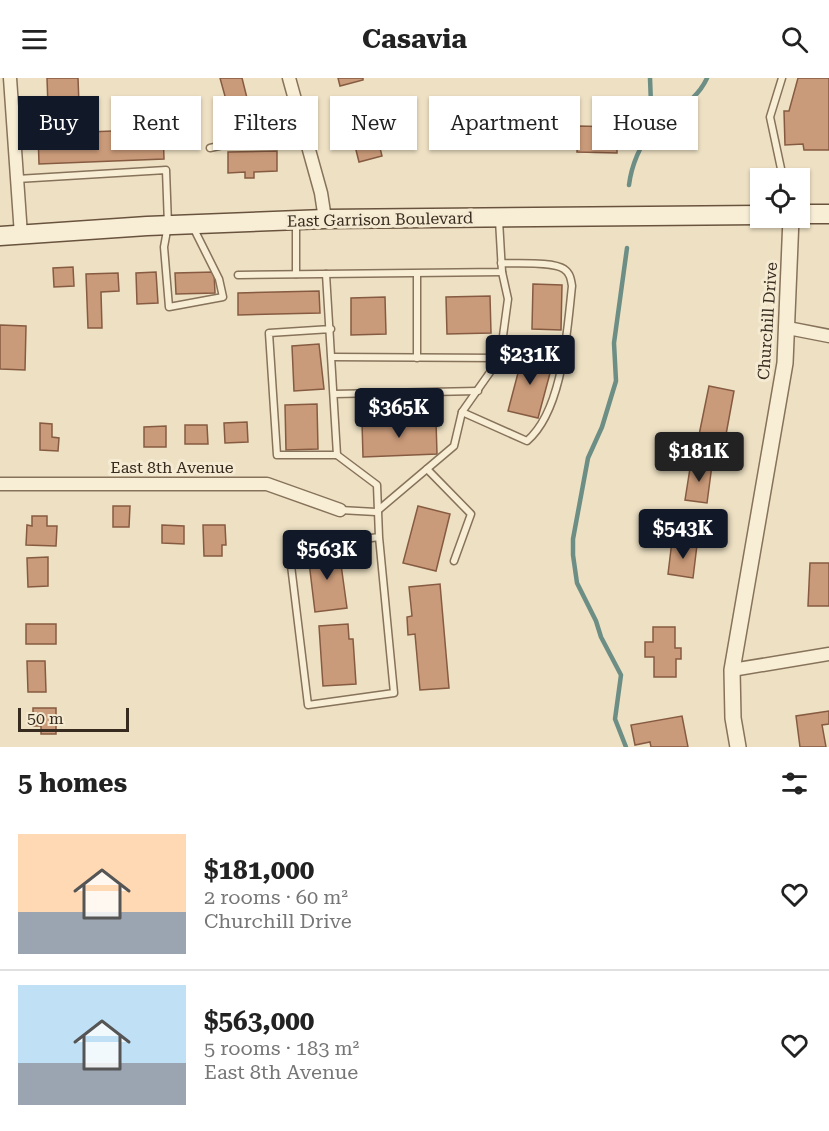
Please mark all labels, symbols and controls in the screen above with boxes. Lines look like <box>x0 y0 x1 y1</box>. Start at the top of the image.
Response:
icon: menu <box>18 23 51 56</box>
text: Casavia <box>362 23 467 55</box>
icon: search <box>778 23 811 56</box>
chip: Buy <box>18 96 99 150</box>
chip: Rent <box>111 96 201 150</box>
chip: Filters <box>213 96 318 150</box>
chip: New <box>330 96 417 150</box>
chip: Apartment <box>429 96 580 150</box>
chip: House <box>592 96 698 150</box>
map controls <box>750 168 810 228</box>
button: locate <box>750 168 810 228</box>
street label: East Garrison Boulevard <box>287 208 473 231</box>
street label: Churchill Drive <box>754 261 781 381</box>
pin: $231K <box>488 335 572 386</box>
text: $231K <box>500 342 560 366</box>
pin: $365K <box>357 388 441 439</box>
text: $365K <box>369 395 429 419</box>
pin: $181K <box>657 432 741 483</box>
text: $181K <box>669 439 729 463</box>
street label: East 8th Avenue <box>110 458 234 477</box>
pin: $543K <box>641 509 725 560</box>
text: $543K <box>653 516 713 540</box>
pin: $563K <box>285 530 369 581</box>
text: $563K <box>297 537 357 561</box>
scale bar <box>18 705 129 732</box>
text: 50 m <box>27 709 64 728</box>
icon: filters <box>778 767 811 800</box>
text: 5 homes <box>18 768 127 798</box>
text: $181,000 <box>204 855 314 885</box>
icon: home <box>66 858 138 930</box>
icon: heart <box>778 878 811 911</box>
text: 2 rooms · 60 m² <box>204 885 348 909</box>
text: Churchill Drive <box>204 909 352 933</box>
text: $563,000 <box>204 1006 314 1036</box>
icon: home <box>66 1009 138 1081</box>
icon: heart <box>778 1029 811 1062</box>
text: 5 rooms · 183 m² <box>204 1036 359 1060</box>
text: East 8th Avenue <box>204 1060 358 1084</box>

